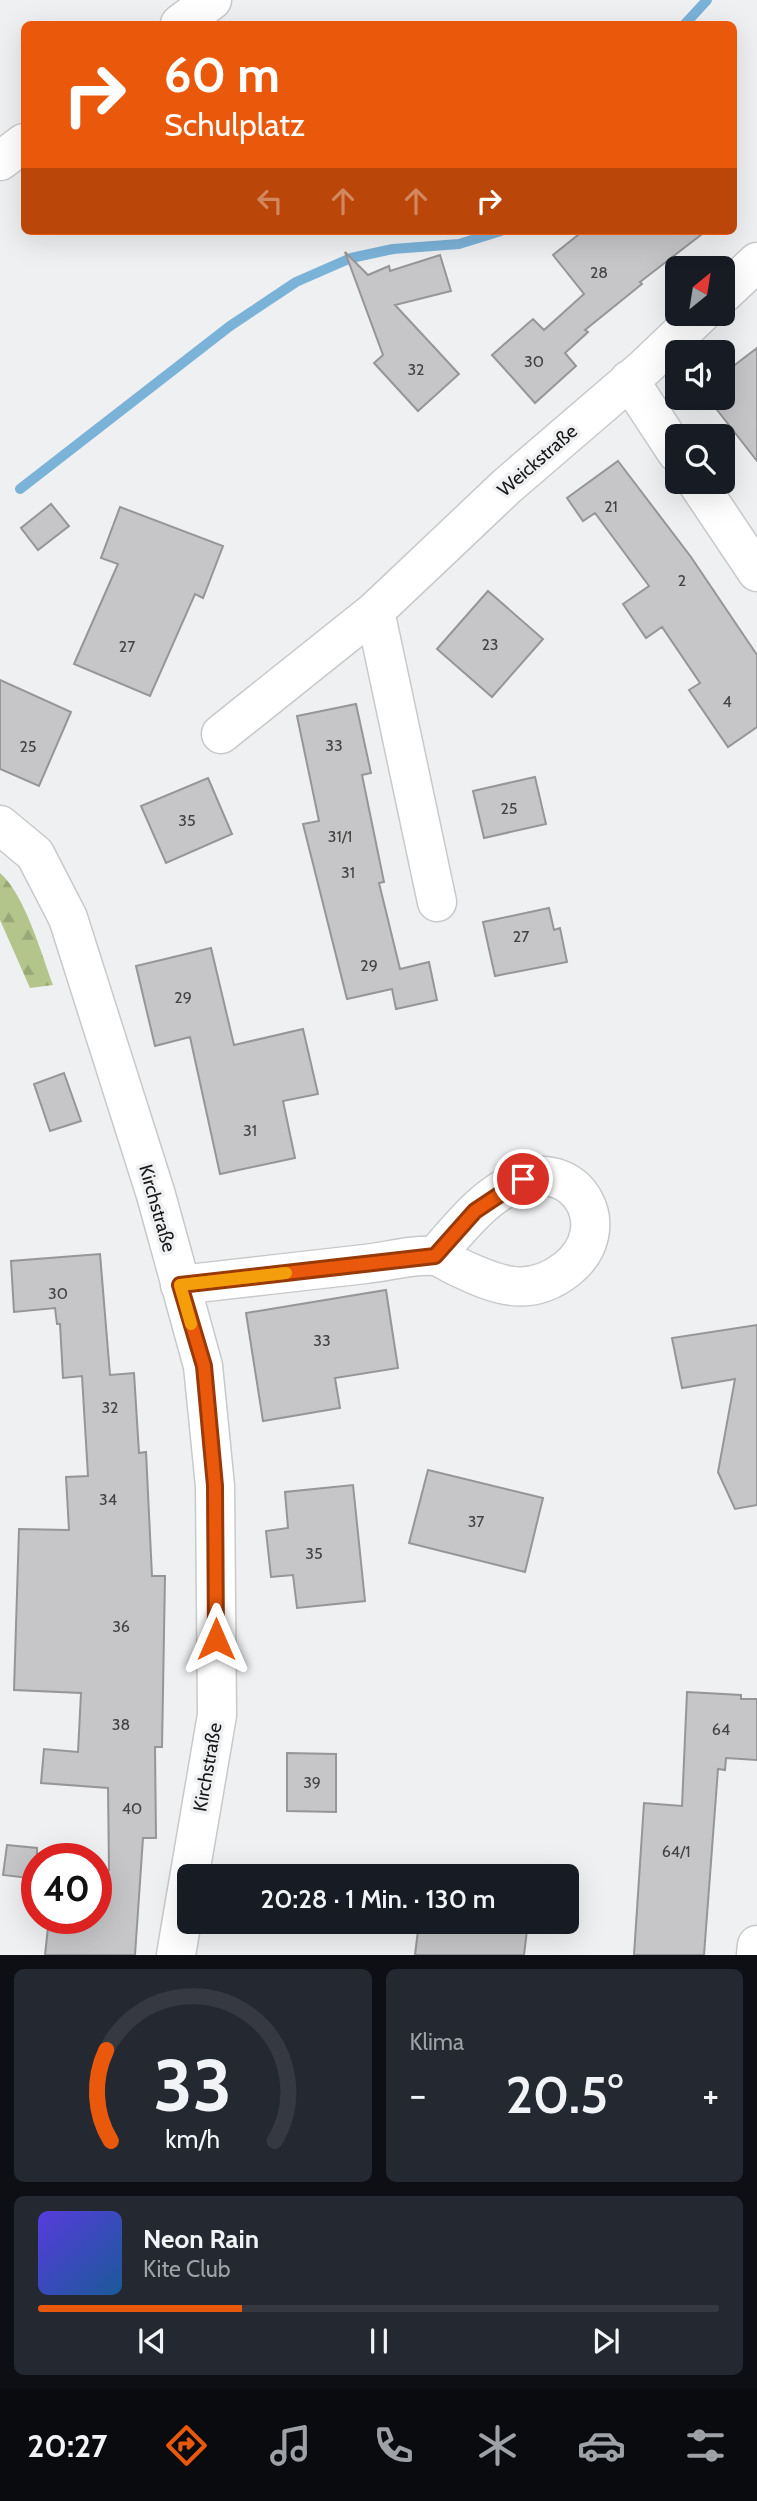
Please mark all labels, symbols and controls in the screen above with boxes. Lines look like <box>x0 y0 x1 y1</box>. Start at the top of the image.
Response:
text: 60 m <box>164 45 280 104</box>
icon: right <box>49 49 140 140</box>
text: Schulplatz <box>164 105 305 144</box>
icon: left <box>251 182 289 220</box>
icon: ahead <box>324 182 362 220</box>
icon: ahead <box>397 182 435 220</box>
icon: right <box>470 182 508 220</box>
north arrow <box>665 256 735 326</box>
map controls <box>665 256 735 494</box>
house number: 28 <box>590 263 608 282</box>
button: sound <box>665 340 735 410</box>
house number: 30 <box>524 352 544 371</box>
house number: 32 <box>407 360 425 379</box>
street label: Weickstraße <box>493 419 582 501</box>
button: search <box>665 424 735 494</box>
house number: 21 <box>604 497 618 516</box>
house number: 2 <box>678 571 686 590</box>
house number: 23 <box>481 635 499 654</box>
house number: 27 <box>119 637 135 656</box>
house number: 4 <box>722 692 732 711</box>
house number: 33 <box>325 736 343 755</box>
house number: 25 <box>19 737 37 756</box>
house number: 25 <box>500 799 518 818</box>
house number: 35 <box>178 811 196 830</box>
house number: 31/1 <box>328 827 352 846</box>
house number: 31 <box>341 863 355 882</box>
house number: 27 <box>513 927 529 946</box>
house number: 29 <box>360 956 378 975</box>
house number: 29 <box>174 988 192 1007</box>
house number: 31 <box>243 1121 257 1140</box>
pin <box>493 1149 553 1209</box>
icon: arrive <box>504 1160 542 1198</box>
street label: Kirchstraße <box>134 1162 181 1255</box>
house number: 30 <box>48 1284 68 1303</box>
house number: 33 <box>313 1331 331 1350</box>
house number: 32 <box>101 1398 119 1417</box>
house number: 34 <box>99 1490 117 1509</box>
house number: 37 <box>468 1512 484 1531</box>
house number: 35 <box>305 1544 323 1563</box>
position arrow <box>179 1602 253 1676</box>
house number: 36 <box>112 1617 130 1636</box>
house number: 38 <box>112 1715 130 1734</box>
house number: 64 <box>712 1720 730 1739</box>
street label: Kirchstraße <box>188 1721 227 1813</box>
house number: 39 <box>303 1773 321 1792</box>
house number: 40 <box>122 1799 142 1818</box>
house number: 64/1 <box>662 1842 690 1861</box>
speed limit sign: 40 <box>21 1843 112 1934</box>
text: 20:28 · 1 Min. · 130 m <box>261 1883 495 1915</box>
text: Klima <box>410 2028 464 2056</box>
text: 33 <box>154 2042 232 2130</box>
text: 20.5° <box>505 2063 623 2126</box>
text: − <box>410 2071 426 2118</box>
text: + <box>702 2071 719 2118</box>
text: km/h <box>165 2124 220 2154</box>
text: Neon Rain <box>143 2223 259 2255</box>
text: Kite Club <box>143 2255 230 2283</box>
icon: previous <box>133 2322 171 2360</box>
icon: pause <box>360 2322 398 2360</box>
icon: next <box>587 2322 625 2360</box>
icon: directions <box>162 2421 211 2470</box>
icon: music <box>266 2421 315 2470</box>
icon: phone <box>369 2421 418 2470</box>
icon: climate <box>473 2421 522 2470</box>
icon: car <box>577 2421 626 2470</box>
icon: filters <box>681 2421 730 2470</box>
text: 20:27 <box>27 2426 107 2465</box>

